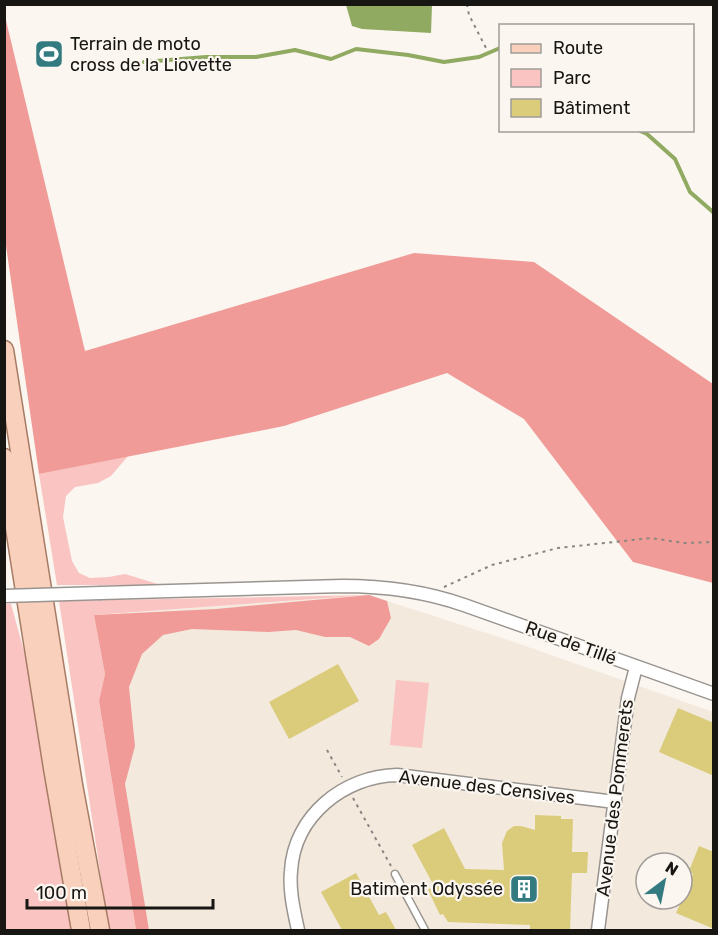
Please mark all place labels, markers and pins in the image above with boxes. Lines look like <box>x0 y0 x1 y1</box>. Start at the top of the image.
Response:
place label: Terrain de moto cross de la Liovette <box>70 33 232 76</box>
sports icon: Terrain de moto cross de la Liovette <box>33 38 65 70</box>
building icon: Batiment Odyssée <box>508 873 540 905</box>
place label: Batiment Odyssée <box>350 878 503 900</box>

